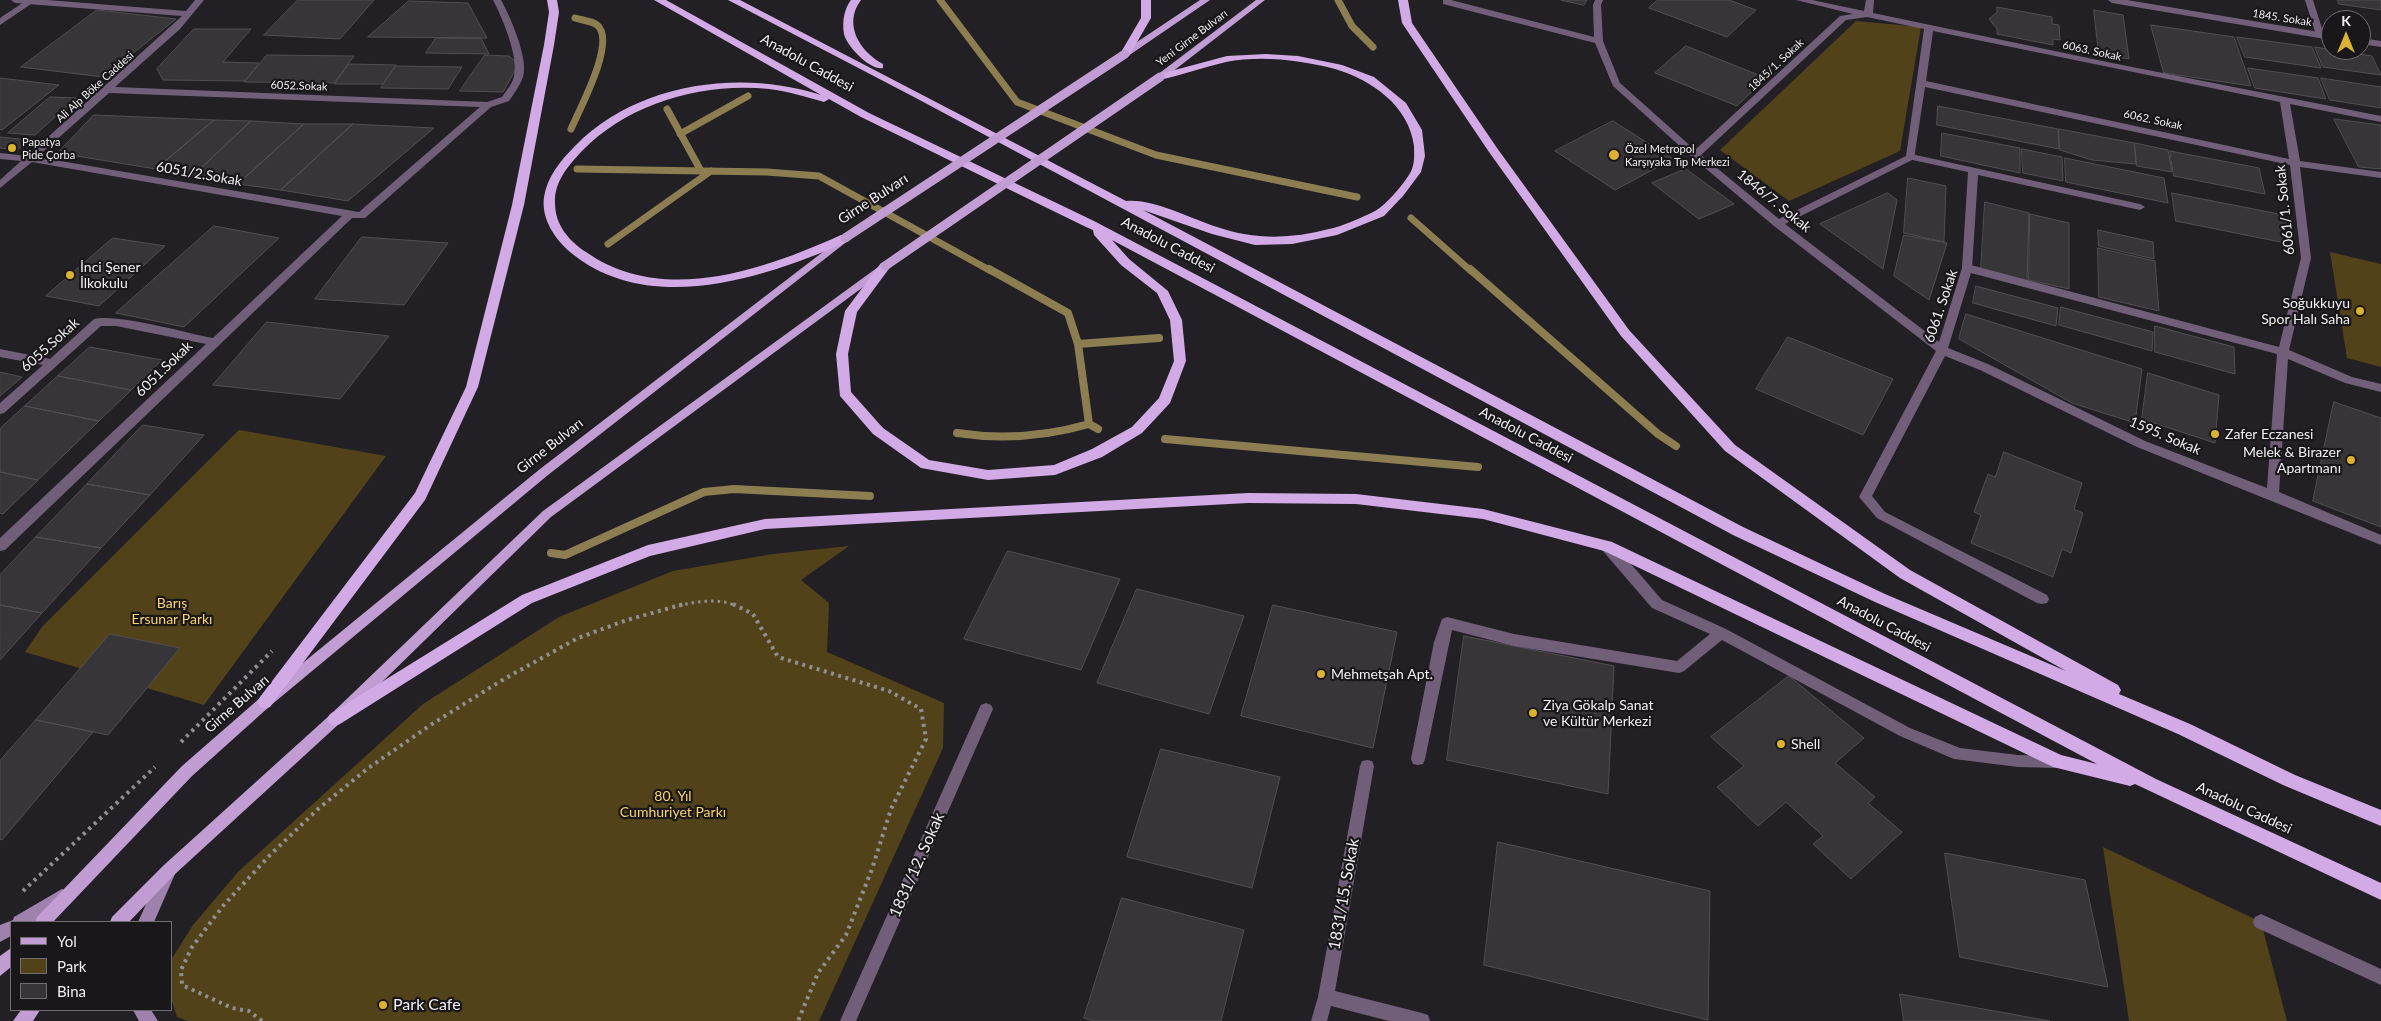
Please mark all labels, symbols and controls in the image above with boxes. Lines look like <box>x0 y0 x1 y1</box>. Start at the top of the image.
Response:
street label: Yeni Girne Bulvarı <box>1154 7 1230 69</box>
street label: 1845. Sokak <box>2251 7 2313 29</box>
north arrow <box>2321 10 2371 60</box>
text: K <box>2341 12 2351 29</box>
street label: Anadolu Caddesi <box>758 31 856 95</box>
street label: 1845/1. Sokak <box>1745 36 1807 94</box>
street label: 6063. Sokak <box>2061 38 2123 64</box>
street label: Ali Alp Böke Caddesi <box>53 49 137 125</box>
street label: 6052.Sokak <box>270 78 328 94</box>
street label: 6062. Sokak <box>2122 107 2184 133</box>
place label: Papatya Pide Çorba <box>22 135 75 161</box>
marker: Papatya Pide Çorba <box>6 142 18 154</box>
place label: Özel Metropol Karşıyaka Tıp Merkezi <box>1625 142 1730 168</box>
marker: Özel Metropol Karşıyaka Tıp Merkezi <box>1607 148 1621 162</box>
street label: 6051/2.Sokak <box>155 158 243 190</box>
street label: 6061/1. Sokak <box>2272 164 2298 256</box>
street label: 1846/7. Sokak <box>1734 166 1814 236</box>
street label: Girne Bulvarı <box>835 170 911 228</box>
street label: Anadolu Caddesi <box>1118 213 1218 277</box>
place label: İnci Şener İlkokulu <box>80 259 141 292</box>
street label: 6061. Sokak <box>1921 267 1961 345</box>
marker: İnci Şener İlkokulu <box>64 269 76 281</box>
place label: Soğukkuyu Spor Halı Saha <box>2261 295 2350 328</box>
marker: Soğukkuyu Spor Halı Saha <box>2354 305 2366 317</box>
street label: 6055.Sokak <box>17 315 83 375</box>
street label: 6051.Sokak <box>132 338 196 400</box>
street label: Anadolu Caddesi <box>1476 403 1576 467</box>
street label: 1595. Sokak <box>2127 413 2203 459</box>
street label: Girne Bulvarı <box>513 415 587 477</box>
place label: Zafer Eczanesi <box>2225 426 2313 442</box>
marker: Zafer Eczanesi <box>2209 428 2221 440</box>
place label: Melek & Birazer Apartmanı <box>2243 444 2341 477</box>
marker: Melek & Birazer Apartmanı <box>2345 454 2357 466</box>
street label: Anadolu Caddesi <box>1834 592 1934 656</box>
park label: Barış Ersunar Parkı <box>132 595 212 628</box>
place label: Mehmetşah Apt. <box>1331 666 1433 682</box>
marker: Mehmetşah Apt. <box>1315 668 1327 680</box>
street label: Girne Bulvarı <box>201 671 273 737</box>
place label: Ziya Gökalp Sanat ve Kültür Merkezi <box>1543 697 1653 730</box>
marker: Ziya Gökalp Sanat ve Kültür Merkezi <box>1527 707 1539 719</box>
place label: Shell <box>1791 736 1820 752</box>
marker: Shell <box>1775 738 1787 750</box>
street label: Anadolu Caddesi <box>2194 779 2294 837</box>
park label: 80. Yıl Cumhuriyet Parkı <box>620 788 726 820</box>
street label: 1831/12. Sokak <box>885 810 949 920</box>
street label: 1831/15. Sokak <box>1325 837 1363 951</box>
legend <box>10 921 172 1011</box>
text: Yol <box>57 932 77 950</box>
text: Park <box>57 957 86 975</box>
text: Bina <box>57 982 86 1000</box>
place label: Park Cafe <box>393 995 461 1015</box>
marker: Park Cafe <box>377 999 389 1011</box>

